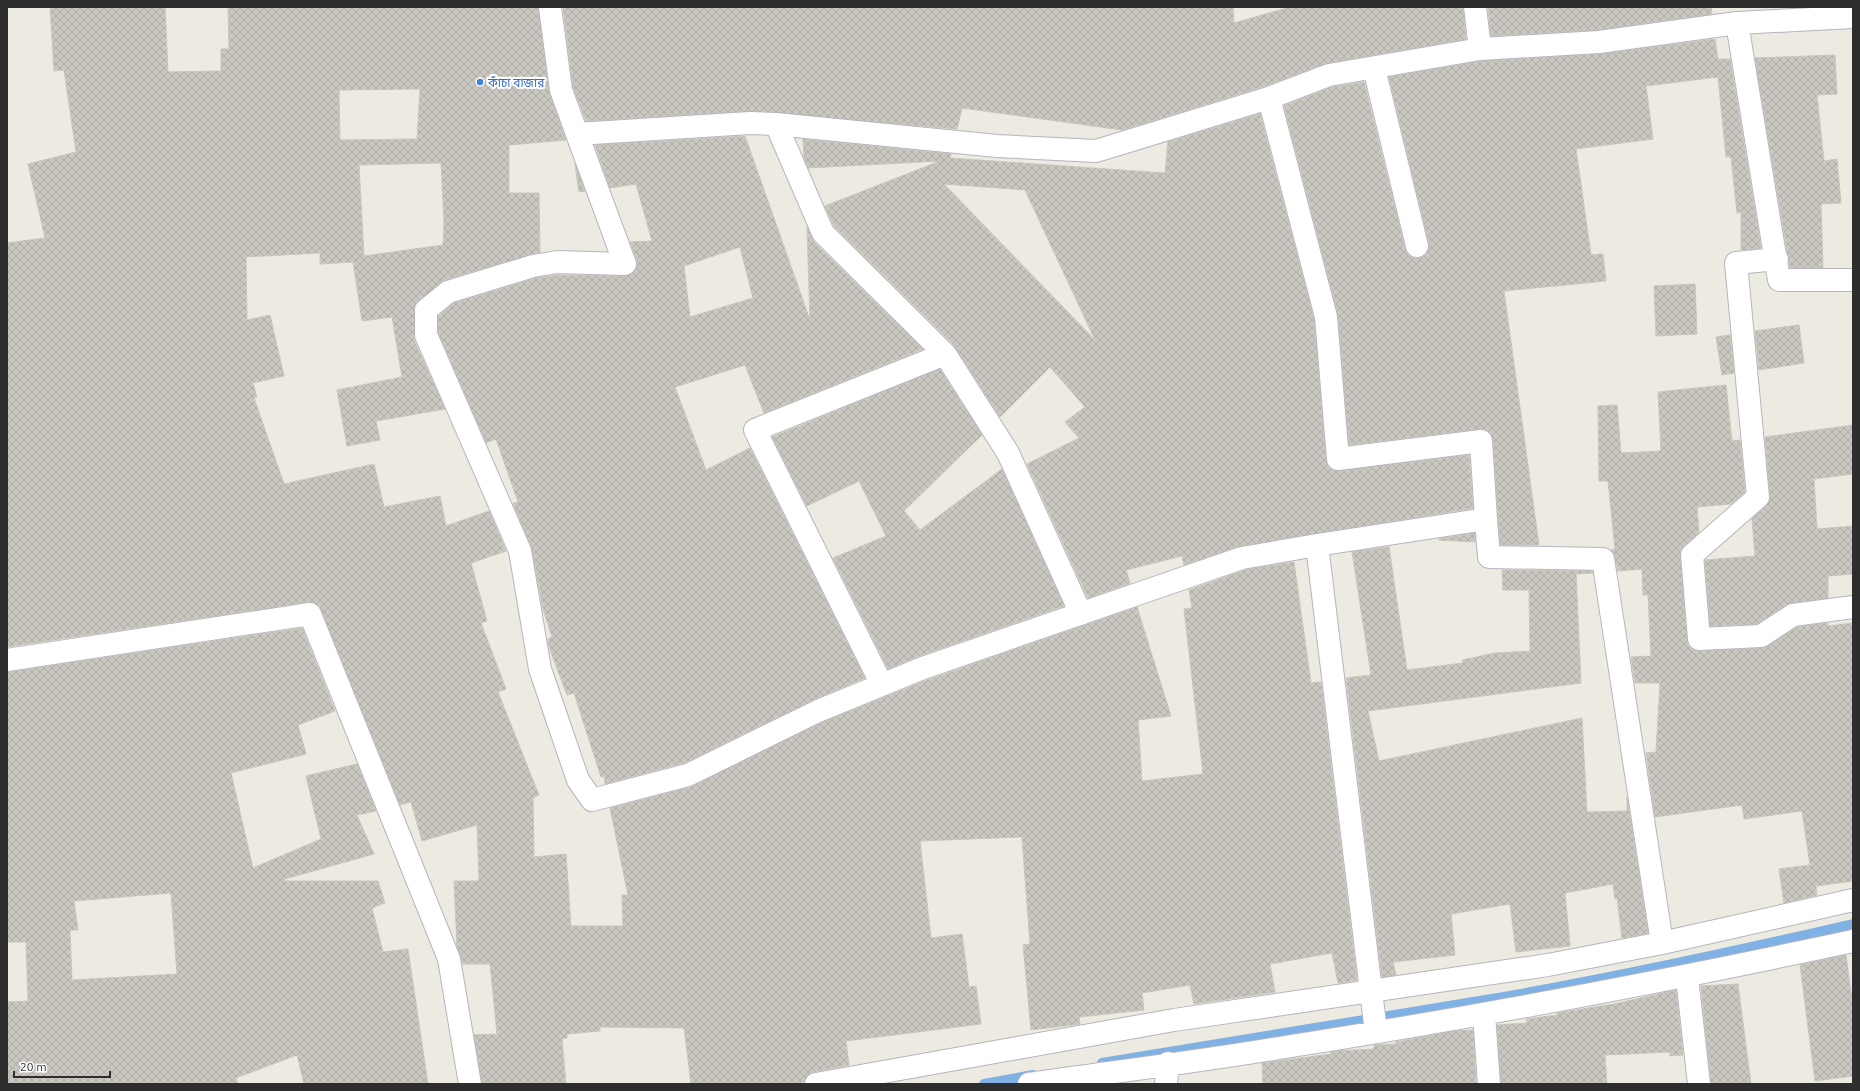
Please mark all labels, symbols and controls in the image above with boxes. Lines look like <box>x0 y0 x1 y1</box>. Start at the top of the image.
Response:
place label: কাঁচা বাজার <box>487 75 545 89</box>
marker: কাঁচা বাজার <box>475 77 485 87</box>
scale bar <box>14 1053 110 1079</box>
text: 20 m <box>20 1060 47 1073</box>

